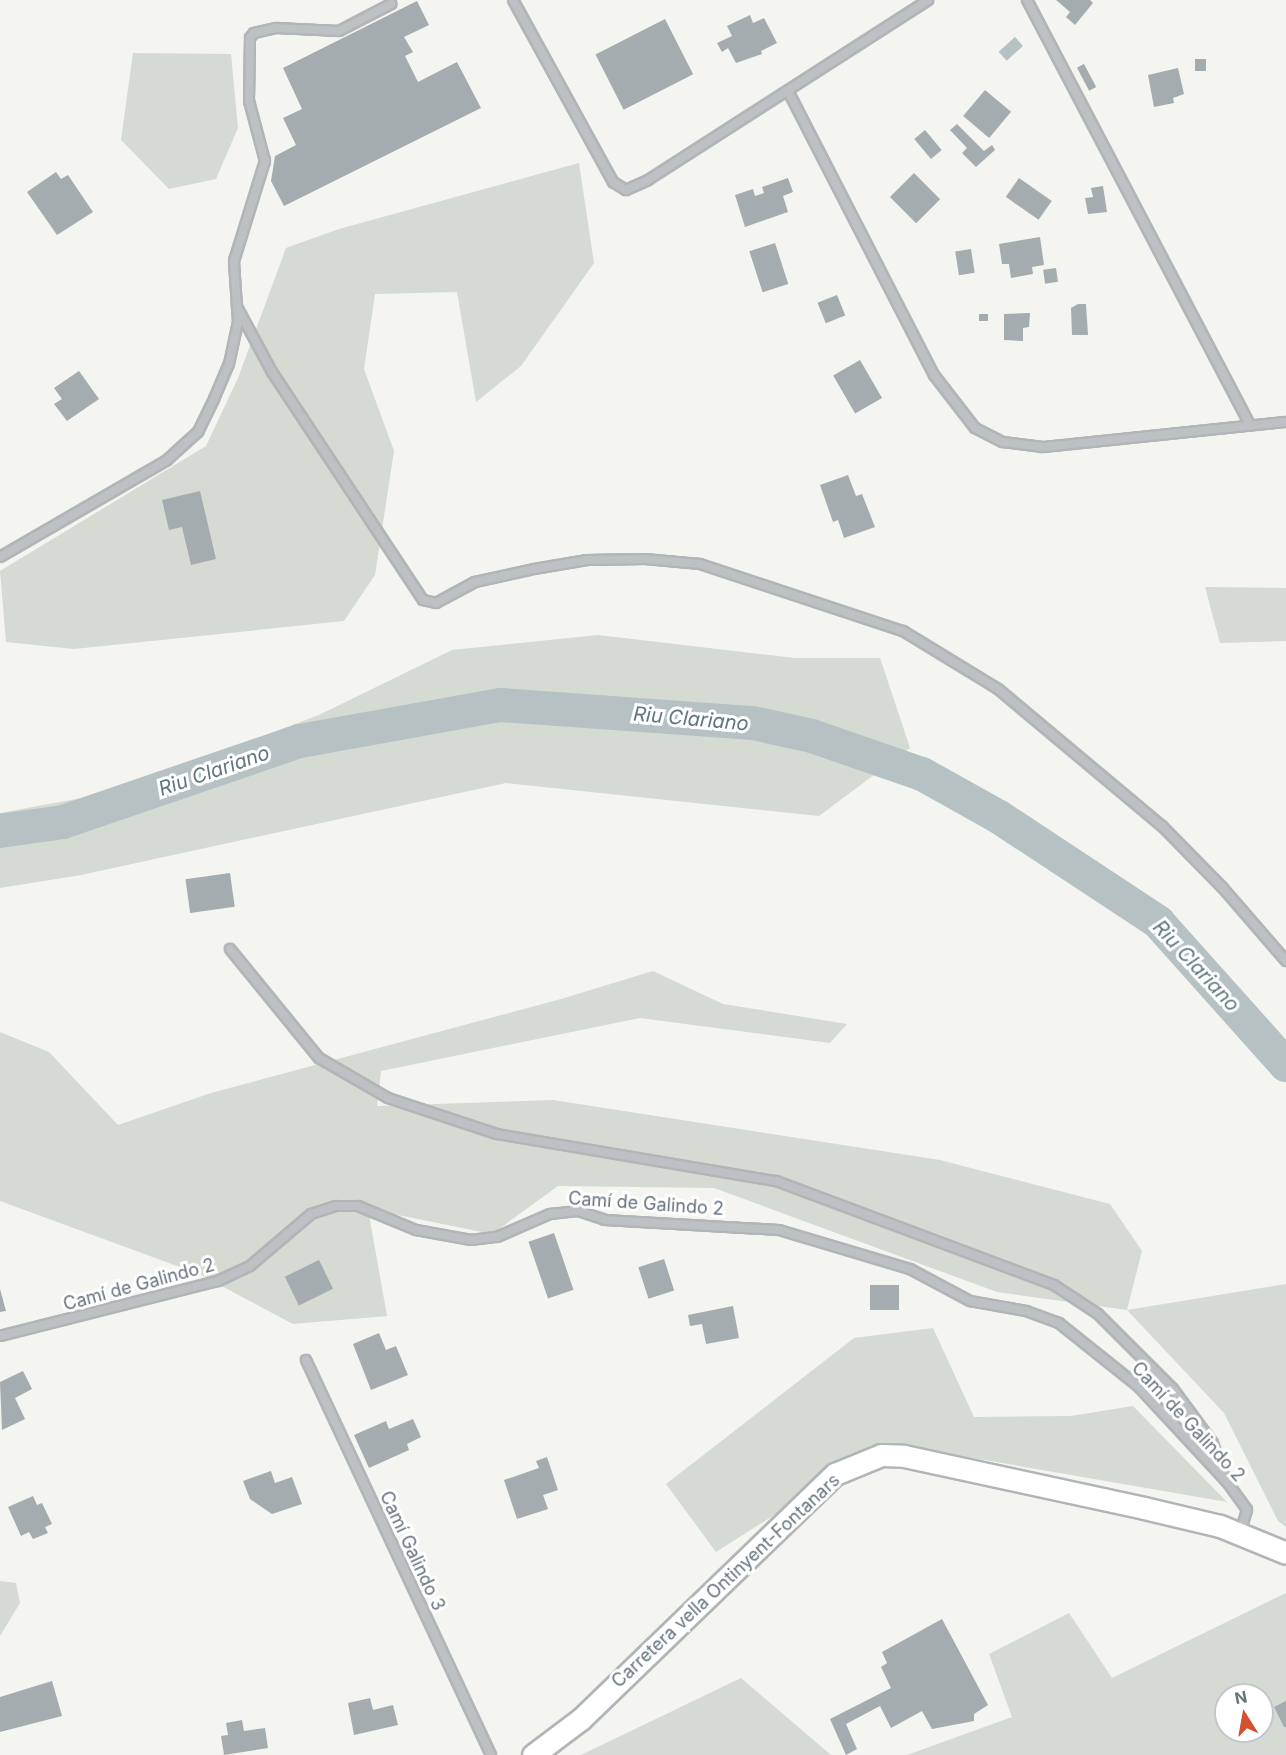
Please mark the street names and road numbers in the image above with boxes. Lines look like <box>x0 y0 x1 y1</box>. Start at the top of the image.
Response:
street label: Camí de Galindo 2 <box>568 1188 724 1220</box>
street label: Camí de Galindo 2 <box>61 1254 217 1316</box>
street label: Camí de Galindo 2 <box>1127 1358 1249 1486</box>
street label: Carretera vella Ontinyent-Fontanars <box>608 1470 844 1692</box>
street label: Camí Galindo 3 <box>375 1488 449 1614</box>

